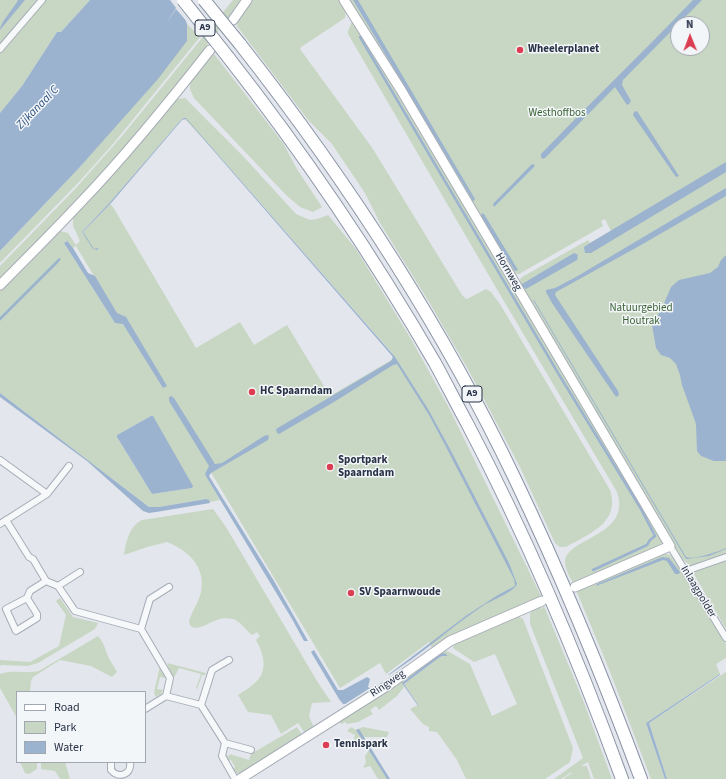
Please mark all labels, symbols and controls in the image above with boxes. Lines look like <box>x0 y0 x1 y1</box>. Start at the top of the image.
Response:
north arrow <box>670 16 710 56</box>
text: N <box>686 17 694 32</box>
road number: A9 <box>195 20 215 36</box>
place label: Wheelerplanet <box>528 43 599 57</box>
marker: Wheelerplanet <box>515 45 525 55</box>
water label: Zijkanaal C <box>14 83 62 133</box>
park label: Westhoffbos <box>528 107 586 121</box>
street label: Hornweg <box>492 251 524 293</box>
park label: Natuurgebied Houtrak <box>609 302 673 328</box>
place label: HC Spaarndam <box>260 385 332 399</box>
road number: A9 <box>462 386 482 402</box>
marker: HC Spaarndam <box>247 387 257 397</box>
place label: Sportpark Spaarndam <box>338 454 394 480</box>
marker: Sportpark Spaarndam <box>325 462 335 472</box>
street label: Inlaagpolder <box>677 563 719 621</box>
place label: SV Spaarnwoude <box>359 586 441 600</box>
marker: SV Spaarnwoude <box>346 588 356 598</box>
street label: Ringweg <box>368 668 408 700</box>
legend <box>16 691 146 763</box>
text: Road <box>54 699 80 716</box>
text: Park <box>54 719 76 736</box>
place label: Tennispark <box>334 738 388 752</box>
text: Water <box>54 739 83 756</box>
marker: Tennispark <box>321 740 331 750</box>

